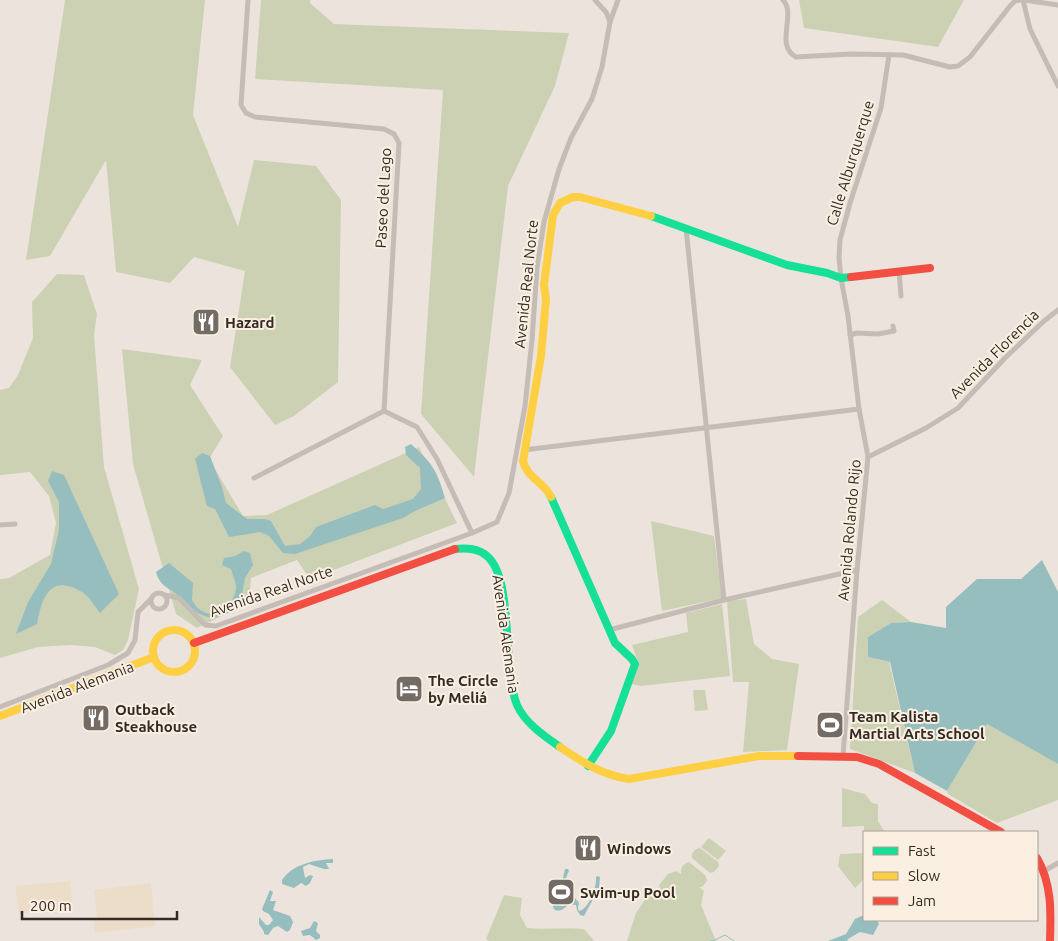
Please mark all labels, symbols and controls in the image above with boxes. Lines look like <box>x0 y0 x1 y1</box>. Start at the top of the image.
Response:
street label: Calle Alburquerque <box>823 98 877 228</box>
street label: Paseo del Lago <box>372 147 394 249</box>
street label: Avenida Real Norte <box>511 219 541 349</box>
street label: Avenida Florencia <box>946 306 1042 402</box>
restaurant icon: Hazard <box>191 307 221 337</box>
place label: Hazard <box>225 314 274 331</box>
street label: Avenida Rolando Rijo <box>834 459 864 601</box>
street label: Avenida Real Norte <box>207 562 335 620</box>
street label: Avenida Alemania <box>489 574 523 694</box>
street label: Avenida Alemania <box>18 658 136 716</box>
place label: The Circle by Meliá <box>428 672 498 706</box>
hotel icon: The Circle by Meliá <box>394 674 424 704</box>
place label: Outback Steakhouse <box>115 701 197 735</box>
restaurant icon: Outback Steakhouse <box>81 703 111 733</box>
place label: Team Kalista Martial Arts School <box>849 708 985 742</box>
sports icon: Team Kalista Martial Arts School <box>815 710 845 740</box>
legend <box>863 831 1038 921</box>
restaurant icon: Windows <box>573 833 603 863</box>
place label: Windows <box>607 840 671 857</box>
text: Fast <box>908 842 936 859</box>
text: Slow <box>908 867 941 884</box>
sports icon: Swim-up Pool <box>546 877 576 907</box>
place label: Swim-up Pool <box>580 884 676 901</box>
scale bar <box>22 888 178 920</box>
text: Jam <box>908 892 936 909</box>
text: 200 m <box>30 897 72 914</box>

